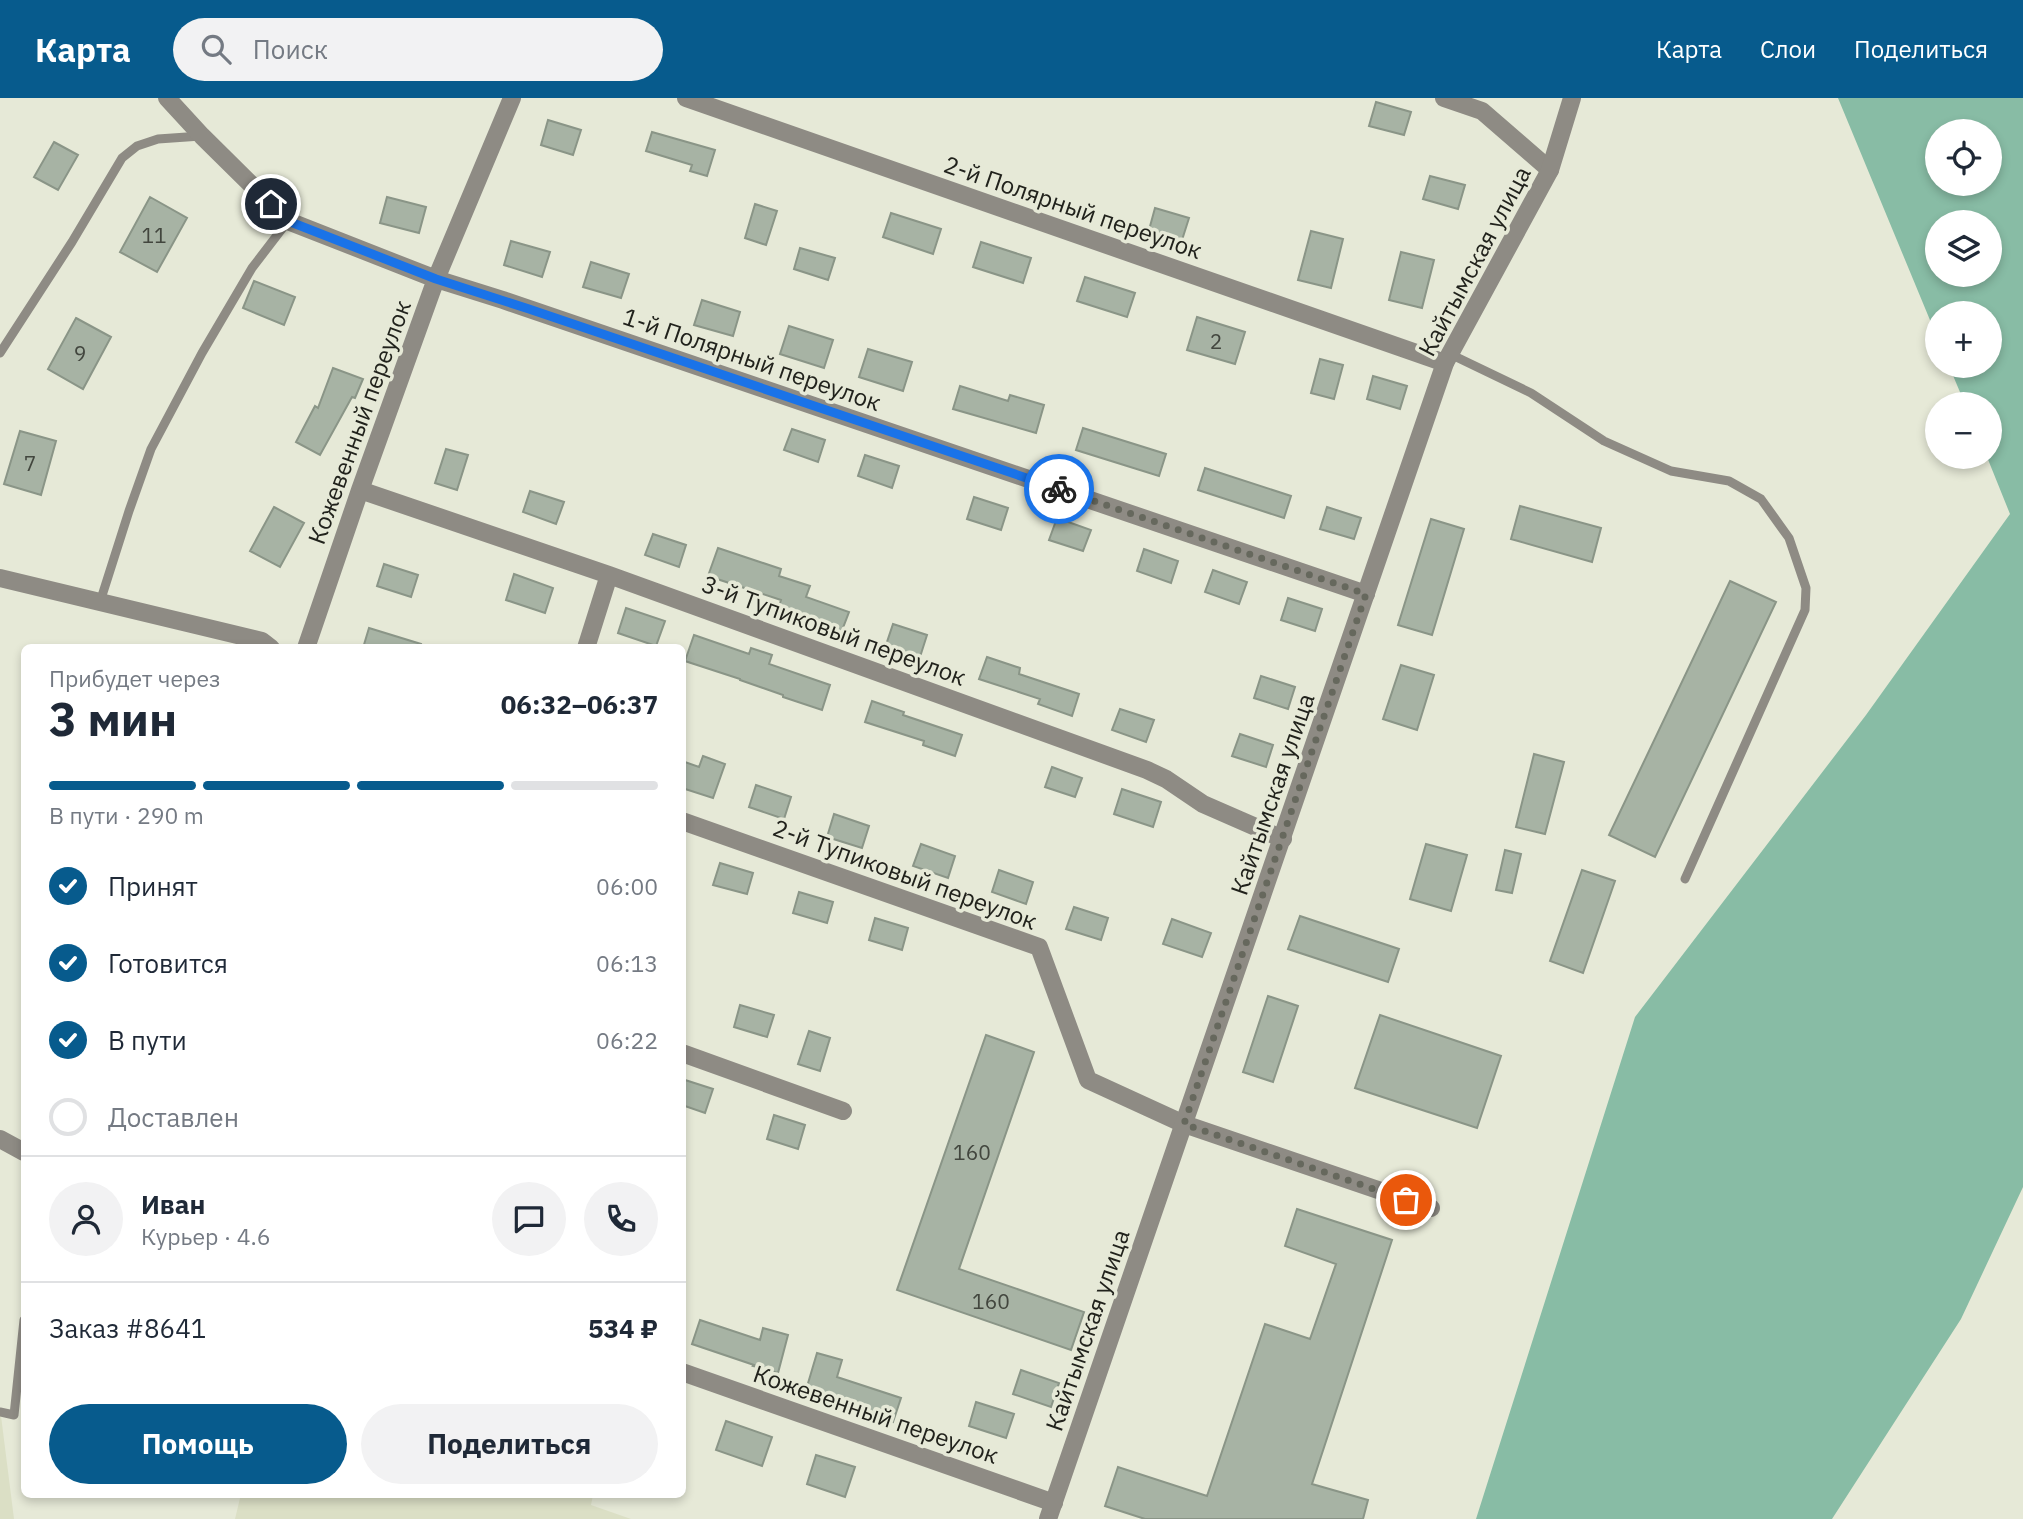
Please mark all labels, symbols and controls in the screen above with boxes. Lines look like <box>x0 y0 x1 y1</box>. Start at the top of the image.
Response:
search box <box>173 18 663 81</box>
text: Карта <box>35 28 131 71</box>
icon: search <box>197 30 235 68</box>
text: Поиск <box>253 32 328 66</box>
text: Карта <box>1656 33 1722 65</box>
text: Слои <box>1760 33 1816 65</box>
text: Поделиться <box>1854 33 1988 65</box>
map controls <box>1925 119 2002 469</box>
button: locate <box>1925 119 2002 196</box>
street label: 2-й Полярный переулок <box>940 148 1206 266</box>
street label: Кайтымская улица <box>1410 160 1538 362</box>
pin <box>241 174 301 234</box>
icon: home <box>252 185 290 223</box>
button: layers <box>1925 210 2002 287</box>
house number: 11 <box>141 221 167 249</box>
street label: Кожевенный переулок <box>300 296 418 548</box>
street label: 1-й Полярный переулок <box>619 300 885 418</box>
button: + <box>1925 301 2002 378</box>
house number: 2 <box>1210 327 1222 355</box>
house number: 9 <box>74 339 86 367</box>
button: − <box>1925 392 2002 469</box>
house number: 7 <box>24 449 36 477</box>
courier <box>1024 454 1094 524</box>
icon: bike <box>1040 470 1078 508</box>
street label: 3-й Тупиковый переулок <box>698 567 970 693</box>
text: Прибудет через <box>49 663 221 693</box>
text: 06:32–06:37 <box>501 687 658 721</box>
text: 3 мин <box>49 689 177 749</box>
street label: Кайтымская улица <box>1223 689 1322 899</box>
text: В пути · 290 m <box>49 800 204 830</box>
street label: 2-й Тупиковый переулок <box>769 811 1041 937</box>
icon: check <box>49 867 87 905</box>
text: Принят <box>108 869 198 903</box>
text: 06:00 <box>596 871 658 901</box>
icon: check <box>49 944 87 982</box>
text: Готовится <box>108 946 228 980</box>
text: 06:13 <box>596 948 658 978</box>
icon: check <box>49 1021 87 1059</box>
text: В пути <box>108 1023 187 1057</box>
text: 06:22 <box>596 1025 658 1055</box>
text: Доставлен <box>108 1100 239 1134</box>
house number: 160 <box>953 1138 991 1166</box>
pin <box>1376 1170 1436 1230</box>
icon: bag <box>1387 1181 1425 1219</box>
button: person <box>49 1182 123 1256</box>
button: chat <box>492 1182 566 1256</box>
button: phone <box>584 1182 658 1256</box>
text: Иван <box>141 1187 206 1221</box>
text: Курьер · 4.6 <box>141 1221 271 1251</box>
street label: Кайтымская улица <box>1038 1225 1137 1435</box>
house number: 160 <box>972 1287 1010 1315</box>
text: Заказ #8641 <box>49 1311 206 1345</box>
text: 534 ₽ <box>588 1311 658 1345</box>
street label: Кожевенный переулок <box>749 1357 1003 1471</box>
button: Помощь <box>49 1404 347 1484</box>
button: Поделиться <box>361 1404 658 1484</box>

